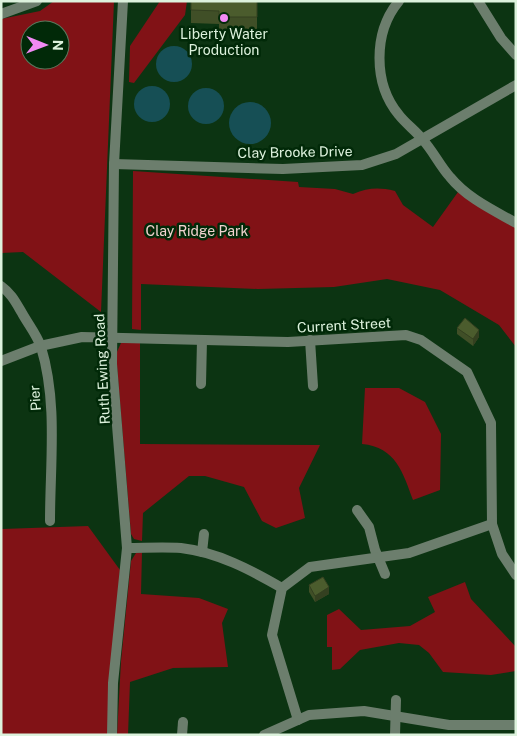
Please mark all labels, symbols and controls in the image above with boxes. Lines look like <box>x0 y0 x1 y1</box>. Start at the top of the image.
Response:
marker: Liberty Water Production <box>218 12 230 24</box>
north arrow <box>20 20 70 70</box>
place label: Liberty Water Production <box>180 26 268 58</box>
text: N <box>50 40 66 51</box>
street label: Clay Brooke Drive <box>237 143 353 161</box>
park label: Clay Ridge Park <box>146 223 249 239</box>
street label: Ruth Ewing Road <box>91 313 113 425</box>
street label: Current Street <box>297 315 391 335</box>
street label: Pier <box>26 385 44 411</box>

